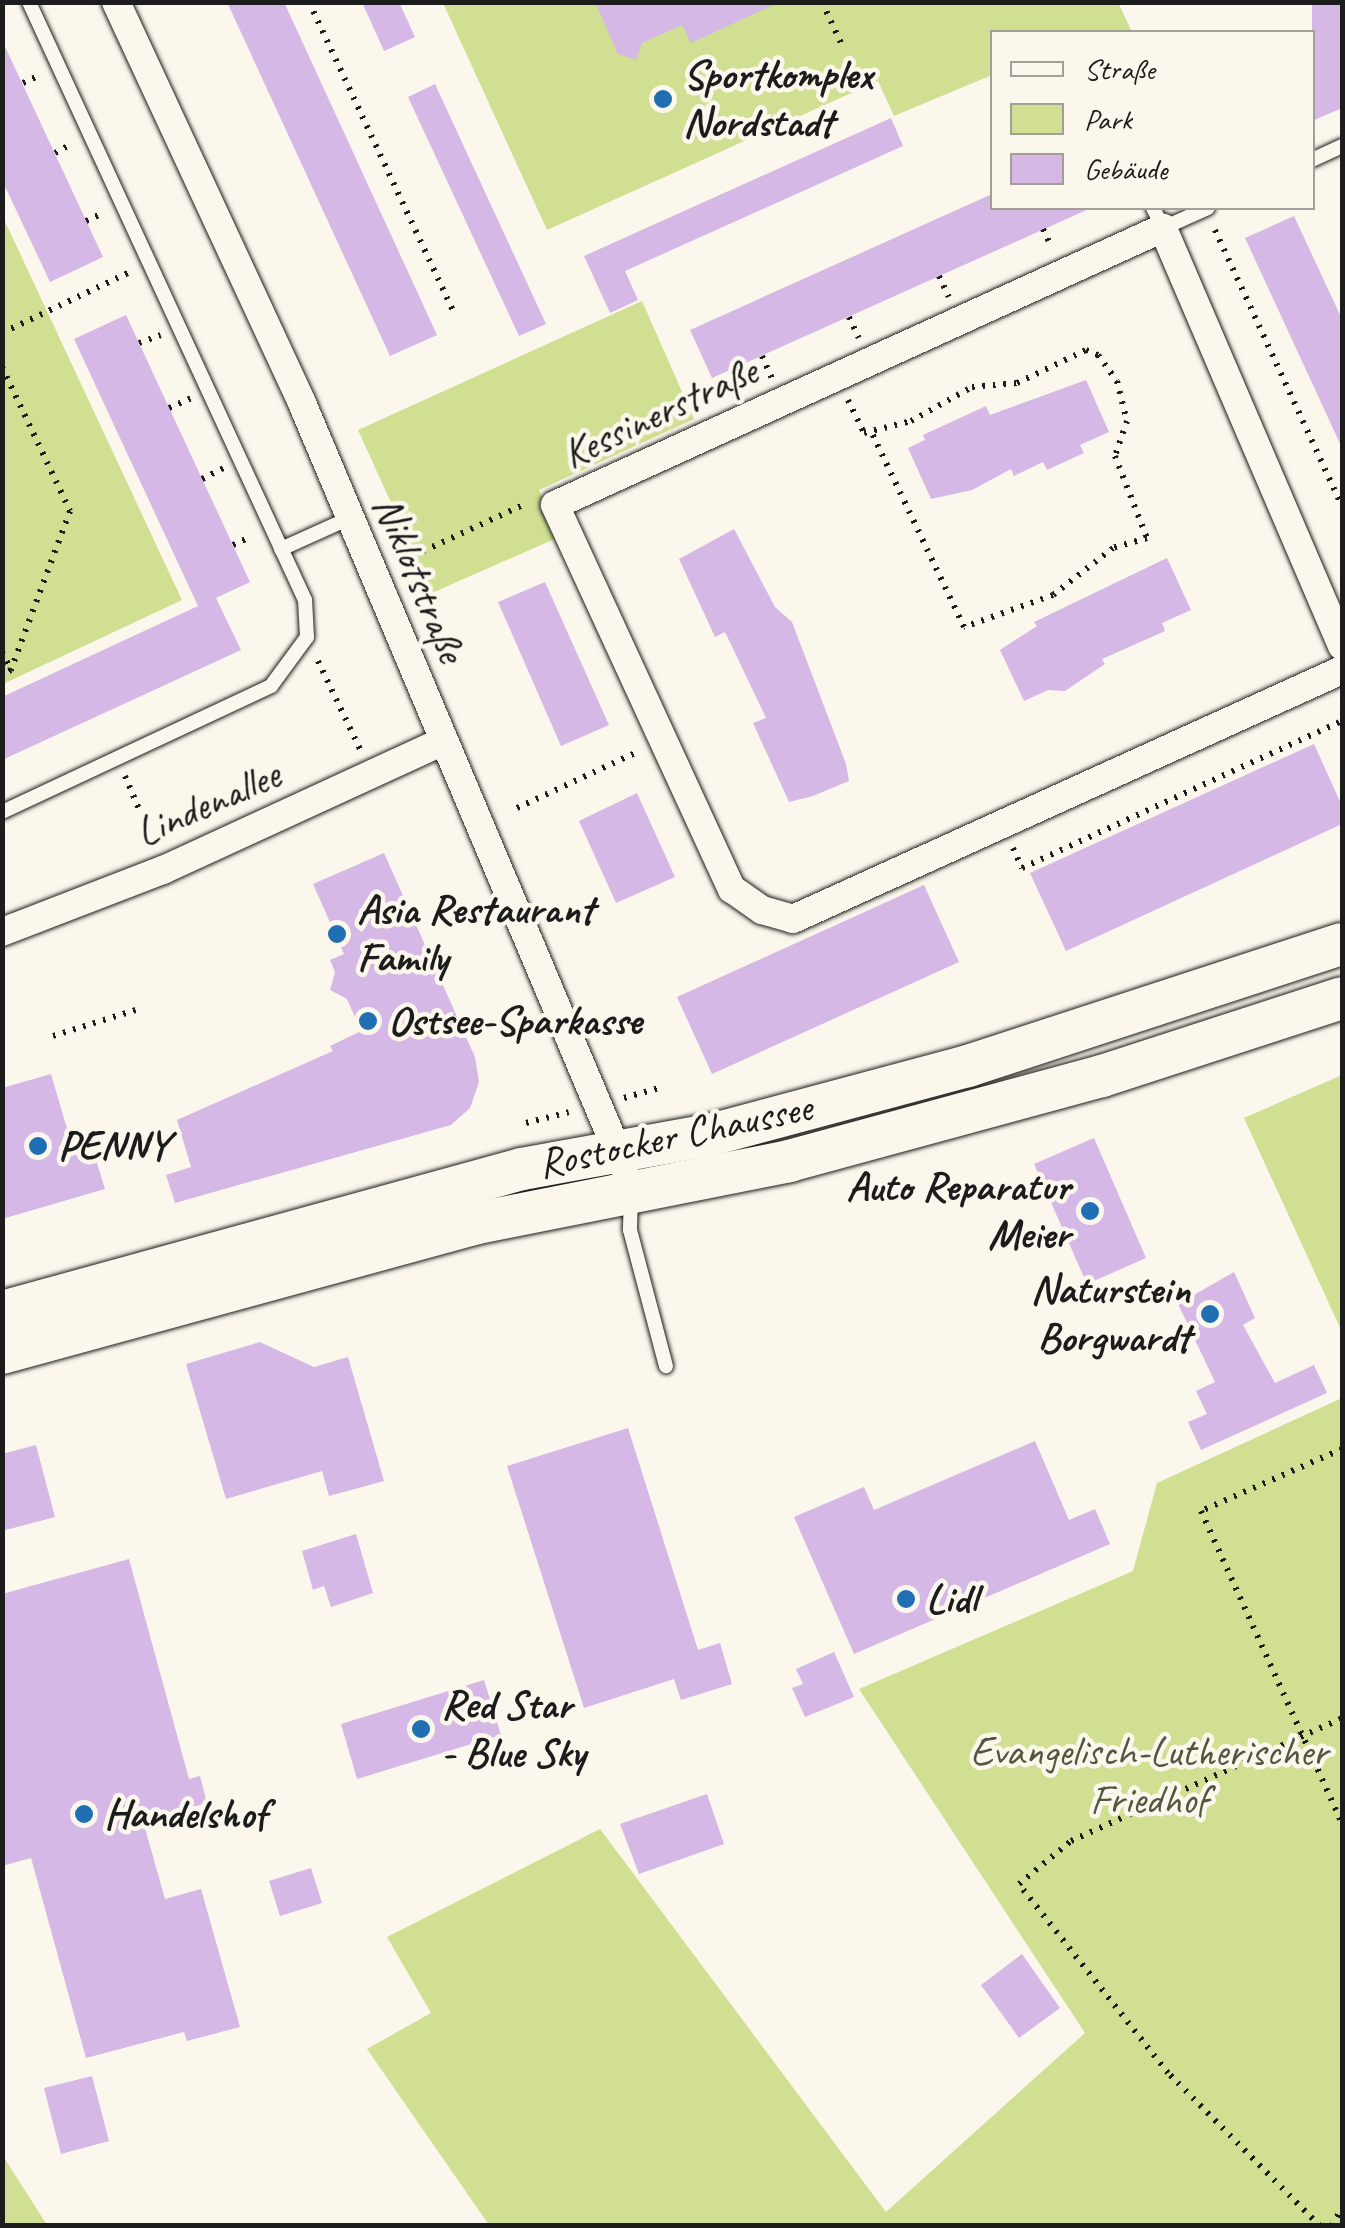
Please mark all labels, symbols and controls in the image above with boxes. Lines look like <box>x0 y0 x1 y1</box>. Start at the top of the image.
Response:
legend <box>990 30 1315 210</box>
place label: Sportkomplex Nordstadt <box>683 50 872 148</box>
text: Straße <box>1084 50 1155 88</box>
marker: Sportkomplex Nordstadt <box>652 88 674 110</box>
text: Park <box>1084 100 1132 138</box>
text: Gebäude <box>1084 150 1167 188</box>
street label: Kessinerstraße <box>555 346 765 480</box>
street label: Niklotstraße <box>361 488 477 670</box>
street label: Lindenallee <box>128 750 288 858</box>
place label: Asia Restaurant Family <box>357 885 593 984</box>
marker: Asia Restaurant Family <box>326 923 348 945</box>
place label: Ostsee-Sparkasse <box>388 996 642 1046</box>
marker: Ostsee-Sparkasse <box>357 1010 379 1032</box>
street label: Rostocker Chaussee <box>533 1082 817 1190</box>
place label: PENNY <box>58 1121 169 1171</box>
marker: PENNY <box>27 1135 49 1157</box>
place label: Auto Reparatur Meier <box>847 1162 1070 1260</box>
marker: Auto Reparatur Meier <box>1079 1200 1101 1222</box>
place label: Naturstein Borgwardt <box>1031 1265 1190 1364</box>
marker: Naturstein Borgwardt <box>1199 1303 1221 1325</box>
place label: Lidl <box>926 1574 977 1624</box>
marker: Lidl <box>895 1588 917 1610</box>
place label: Red Star - Blue Sky <box>441 1680 586 1778</box>
marker: Red Star - Blue Sky <box>410 1718 432 1740</box>
park label: Evangelisch-Lutherischer Friedhof <box>970 1727 1328 1825</box>
place label: Handelshof <box>104 1789 266 1839</box>
marker: Handelshof <box>73 1803 95 1825</box>

